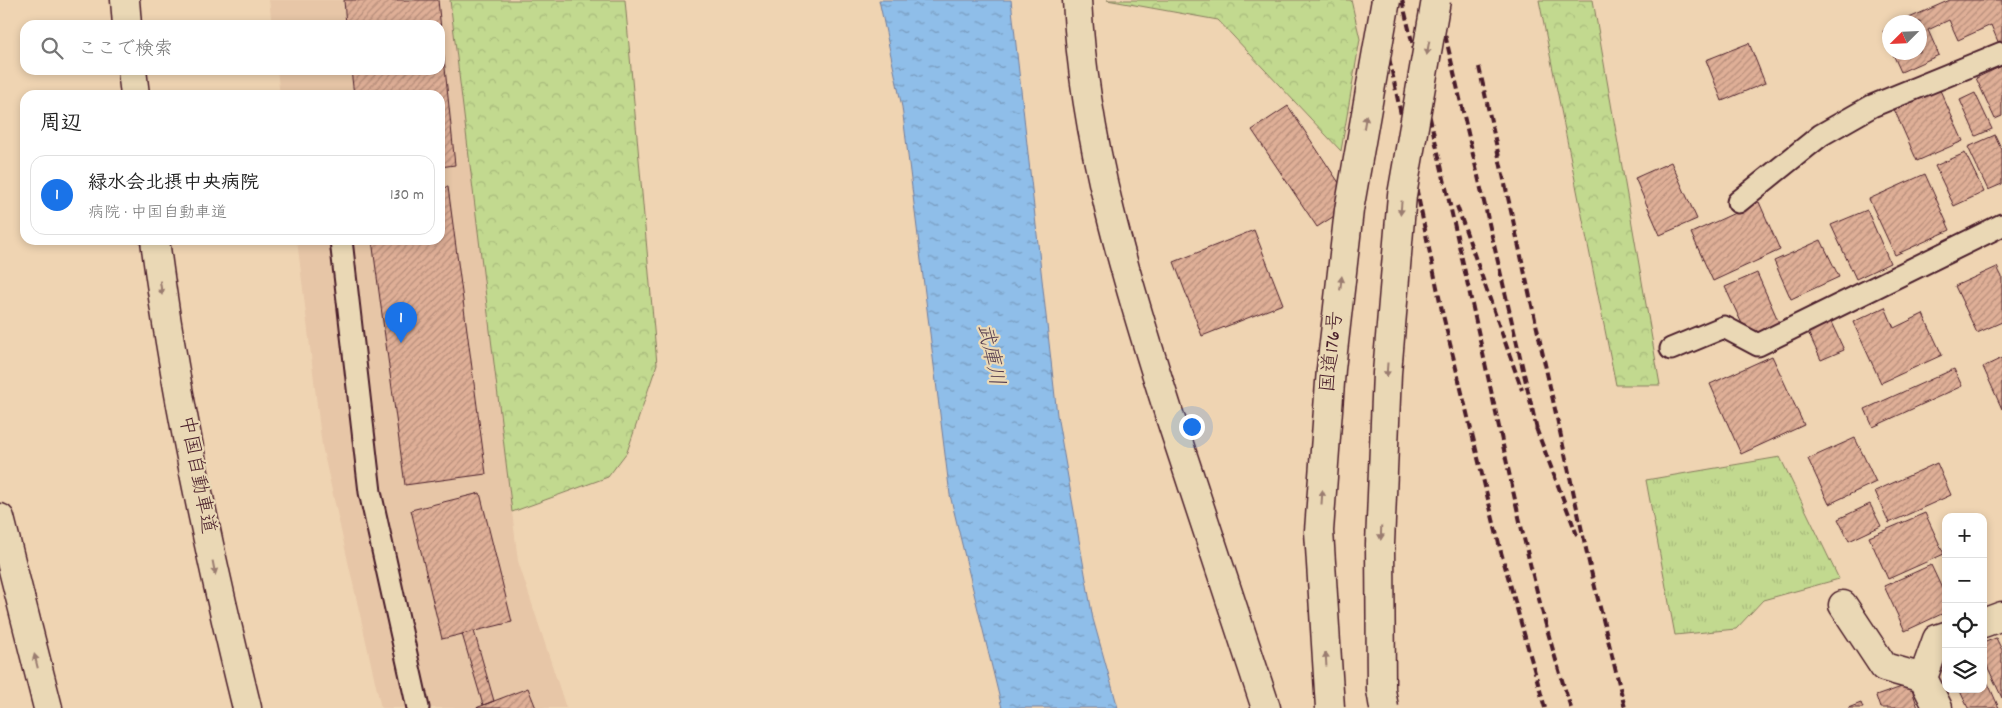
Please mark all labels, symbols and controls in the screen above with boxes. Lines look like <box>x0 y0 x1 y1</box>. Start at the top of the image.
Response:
north arrow <box>1882 15 1927 60</box>
search box <box>20 20 445 75</box>
icon: search <box>38 34 66 62</box>
text: ここで検索 <box>78 37 173 64</box>
one-way arrow <box>1423 40 1431 56</box>
text: 周辺 <box>40 110 82 140</box>
one-way arrow <box>1361 114 1369 130</box>
text: 緑水会北摂中央病院 <box>88 171 259 198</box>
text: 1 <box>55 184 59 207</box>
text: 130 m <box>390 184 424 207</box>
one-way arrow <box>1396 201 1404 217</box>
text: 病院 · 中国自動車道 <box>88 202 227 225</box>
one-way arrow <box>1337 275 1345 291</box>
one-way arrow <box>157 281 165 297</box>
pin: 1 <box>385 302 417 343</box>
street label: 国道176号 <box>1315 310 1351 394</box>
water label: 武庫川 <box>968 321 1010 389</box>
one-way arrow <box>1383 362 1391 378</box>
street label: 中国自動車道 <box>171 413 221 537</box>
your location <box>1179 414 1205 440</box>
one-way arrow <box>1318 489 1326 505</box>
map controls <box>1942 513 1987 693</box>
button: + <box>1942 513 1987 558</box>
one-way arrow <box>1377 525 1385 541</box>
button: − <box>1942 558 1987 603</box>
one-way arrow <box>210 561 218 576</box>
button: locate <box>1942 603 1987 648</box>
button: layers <box>1942 648 1987 693</box>
one-way arrow <box>1322 651 1330 667</box>
one-way arrow <box>32 653 40 668</box>

